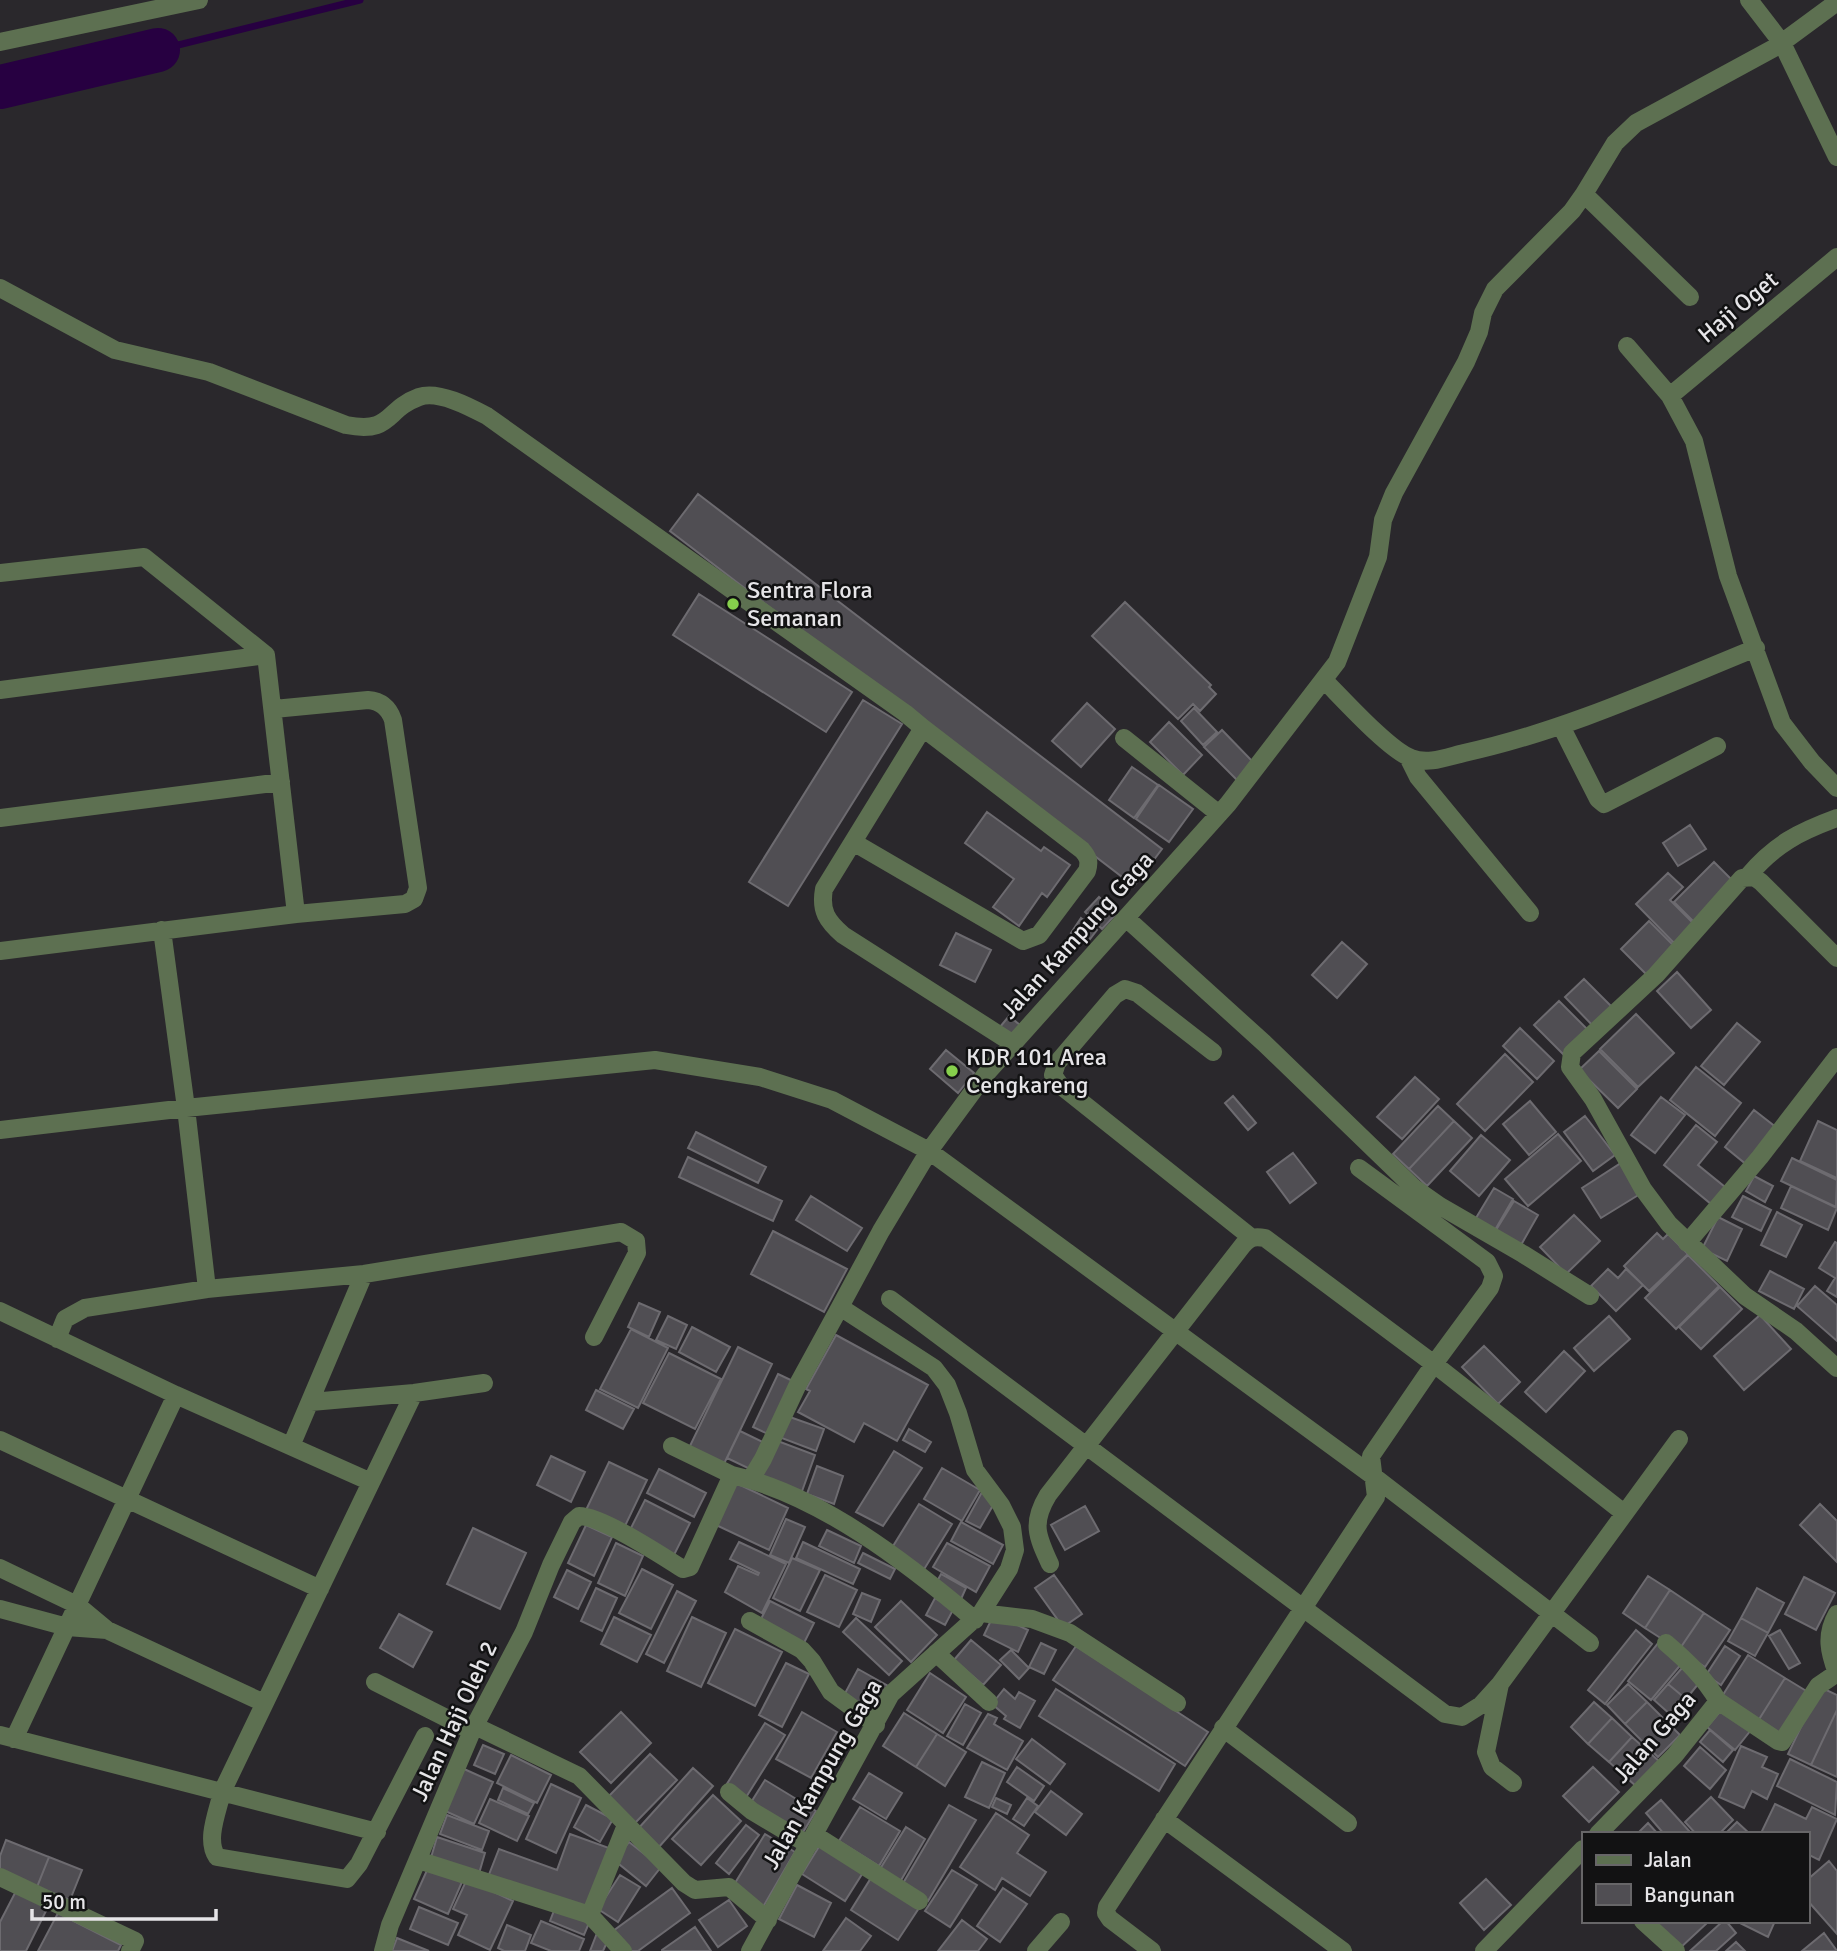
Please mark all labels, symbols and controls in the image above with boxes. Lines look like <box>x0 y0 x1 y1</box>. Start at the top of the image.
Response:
street label: Haji Oget <box>1692 265 1784 349</box>
place label: Sentra Flora Semanan <box>747 575 873 633</box>
marker: Sentra Flora Semanan <box>725 596 741 612</box>
street label: Jalan Kampung Gaga <box>994 845 1160 1025</box>
place label: KDR 101 Area Cengkareng <box>966 1042 1107 1100</box>
marker: KDR 101 Area Cengkareng <box>944 1063 960 1079</box>
street label: Jalan Haji Oleh 2 <box>404 1636 504 1806</box>
street label: Jalan Kampung Gaga <box>755 1674 889 1874</box>
street label: Jalan Gaga <box>1606 1685 1702 1789</box>
legend <box>1582 1832 1809 1923</box>
text: Jalan <box>1644 1847 1692 1873</box>
scale bar <box>32 1878 215 1922</box>
text: Bangunan <box>1644 1882 1735 1908</box>
text: 50 m <box>42 1889 86 1915</box>

